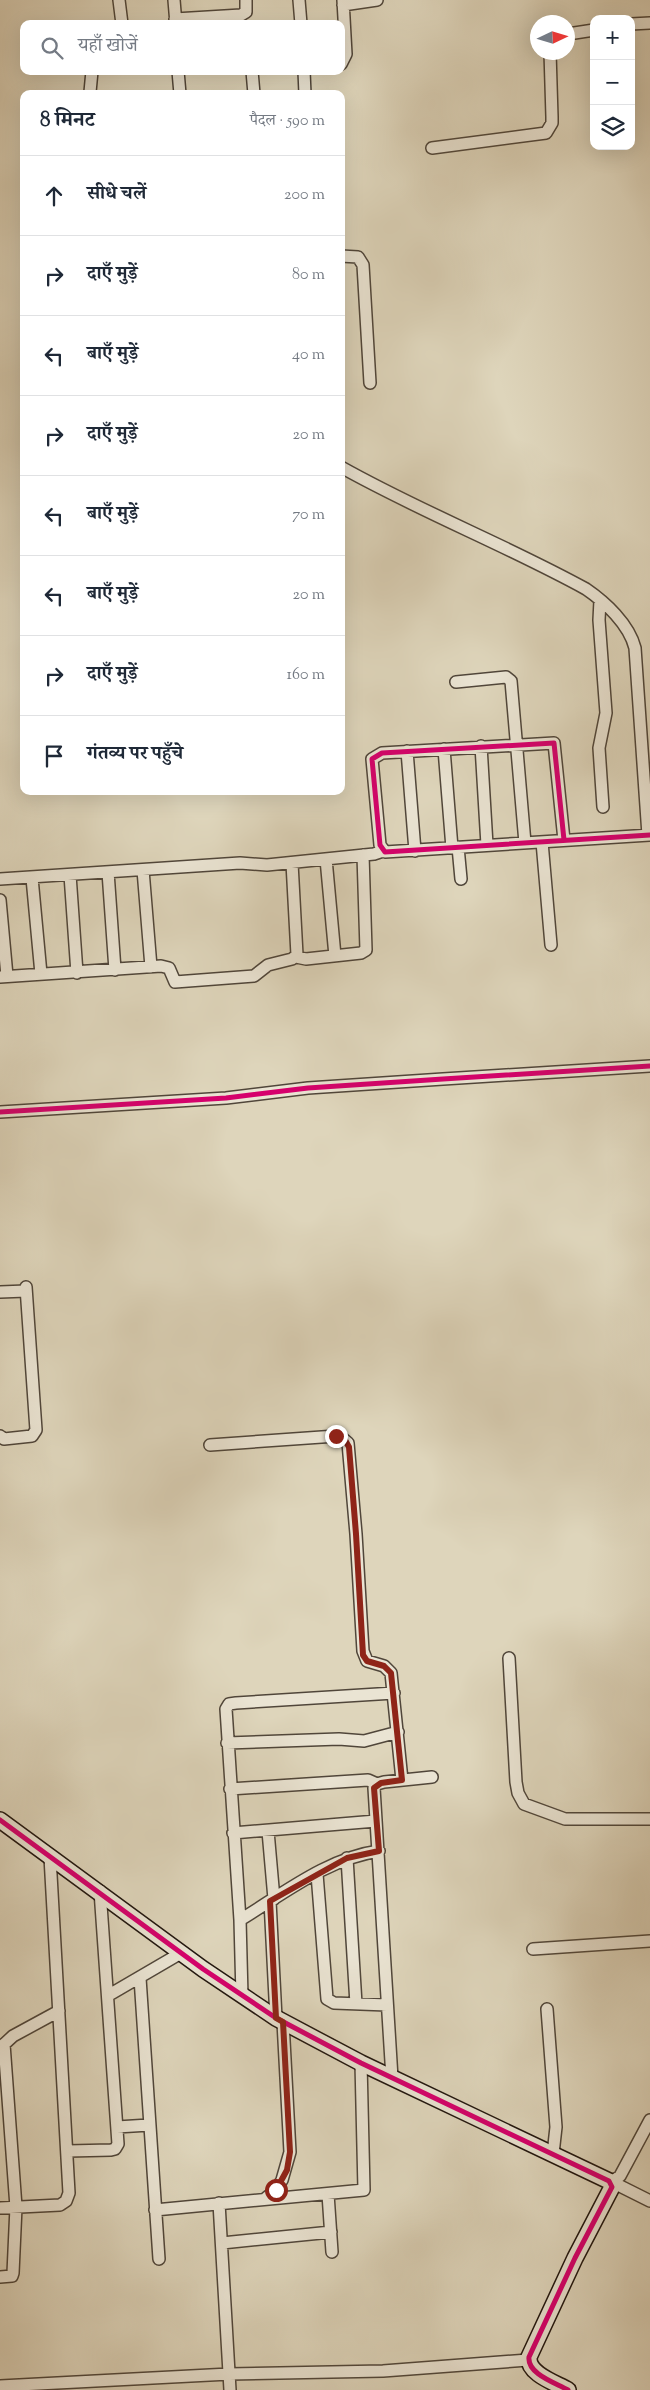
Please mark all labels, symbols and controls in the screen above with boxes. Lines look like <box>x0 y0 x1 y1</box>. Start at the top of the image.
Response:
north arrow <box>530 15 575 60</box>
map controls <box>590 15 635 150</box>
button: + <box>590 15 635 60</box>
search box <box>20 20 345 75</box>
text: यहाँ खोजें <box>78 33 138 60</box>
icon: search <box>38 34 66 62</box>
button: − <box>590 60 635 105</box>
button: layers <box>590 105 635 150</box>
text: 8 मिनट <box>40 106 95 136</box>
text: पैदल · 590 m <box>250 110 325 133</box>
text: सीधे चलें <box>87 181 146 208</box>
icon: ahead <box>40 182 68 210</box>
text: 200 m <box>284 184 325 207</box>
text: दाएँ मुड़ें <box>87 261 138 288</box>
icon: right <box>40 262 68 290</box>
text: 80 m <box>292 264 325 287</box>
text: बाएँ मुड़ें <box>87 341 138 368</box>
icon: left <box>40 342 68 370</box>
text: 40 m <box>292 344 325 367</box>
text: दाएँ मुड़ें <box>87 421 138 448</box>
icon: right <box>40 422 68 450</box>
text: 20 m <box>292 424 325 447</box>
text: बाएँ मुड़ें <box>87 501 138 528</box>
icon: left <box>40 502 68 530</box>
text: 70 m <box>292 504 325 527</box>
text: बाएँ मुड़ें <box>87 581 138 608</box>
icon: left <box>40 582 68 610</box>
text: 20 m <box>292 584 325 607</box>
text: दाएँ मुड़ें <box>87 661 138 688</box>
icon: right <box>40 662 68 690</box>
text: 160 m <box>287 664 325 687</box>
text: गंतव्य पर पहुँचे <box>87 741 183 768</box>
icon: arrive <box>40 742 68 770</box>
route end <box>325 1425 348 1448</box>
route start <box>265 2179 288 2202</box>

